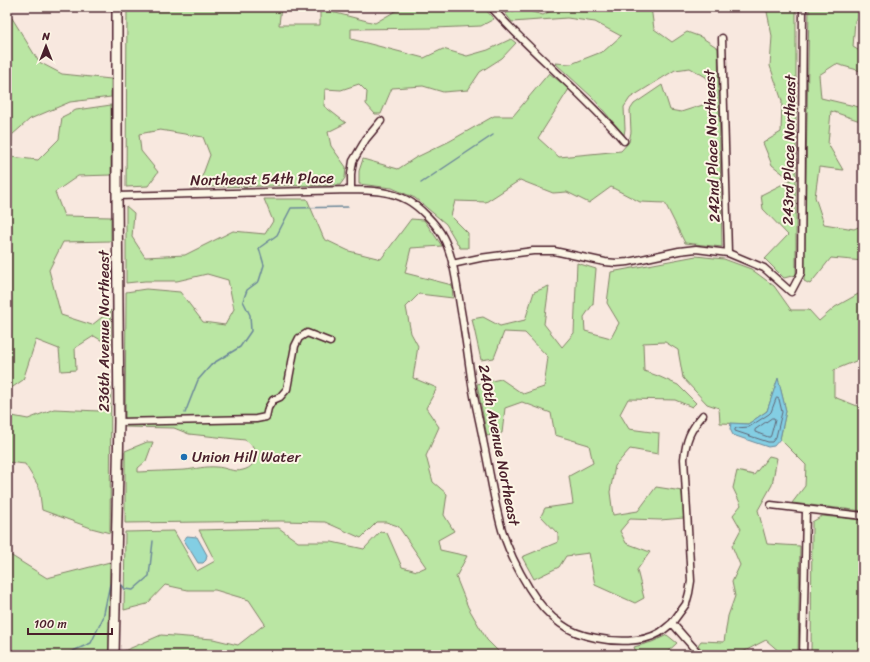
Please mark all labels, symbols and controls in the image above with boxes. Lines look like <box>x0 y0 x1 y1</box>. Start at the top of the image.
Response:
north arrow <box>26 26 66 66</box>
text: N <box>41 27 50 46</box>
street label: 242nd Place Northeast <box>696 68 728 223</box>
street label: 243rd Place Northeast <box>775 74 803 225</box>
street label: Northeast 54th Place <box>190 165 334 193</box>
street label: 236th Avenue Northeast <box>91 249 117 412</box>
street label: 240th Avenue Northeast <box>471 362 528 529</box>
place label: Union Hill Water <box>192 444 302 470</box>
marker: Union Hill Water <box>179 452 189 462</box>
scale bar <box>28 610 112 636</box>
text: 100 m <box>34 613 67 635</box>

